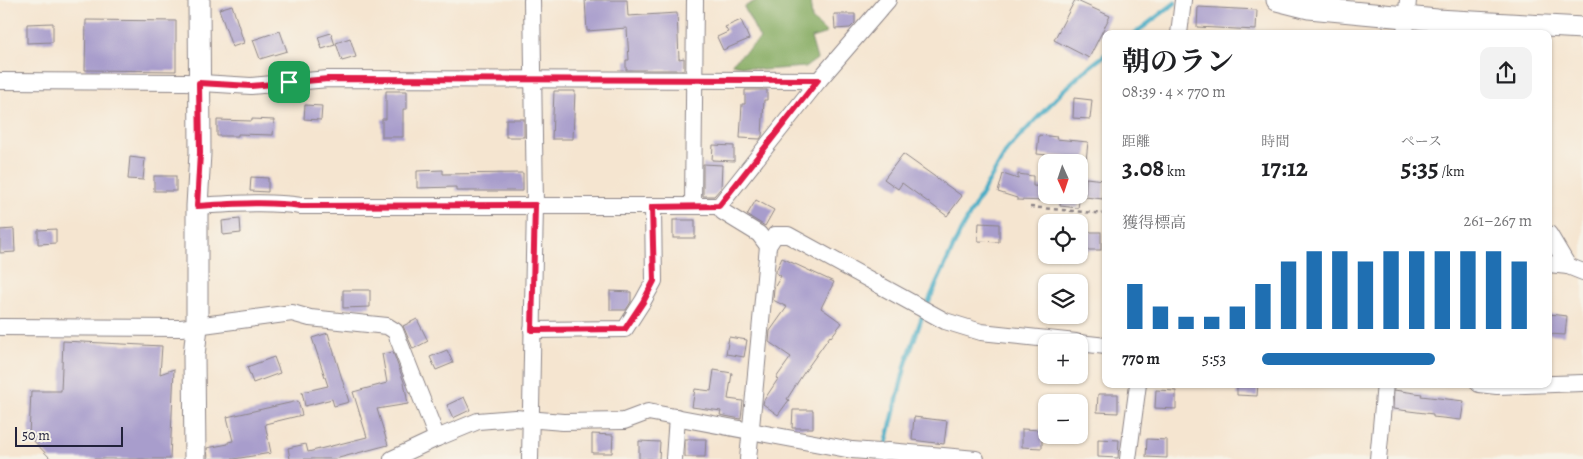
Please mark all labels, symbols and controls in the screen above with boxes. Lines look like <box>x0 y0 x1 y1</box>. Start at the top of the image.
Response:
text: 朝のラン <box>1122 43 1234 81</box>
button: share <box>1480 47 1532 99</box>
pin <box>268 61 310 103</box>
icon: arrive <box>275 68 303 96</box>
text: 08:39 · 4 × 770 m <box>1122 81 1226 103</box>
text: 距離 <box>1122 132 1150 151</box>
text: 時間 <box>1261 132 1289 151</box>
text: ペース <box>1401 132 1442 151</box>
text: 3.08 <box>1122 151 1164 185</box>
text: 17:12 <box>1261 151 1308 185</box>
text: 5:35 <box>1401 151 1439 185</box>
north arrow <box>1038 154 1088 204</box>
map controls <box>1038 154 1088 444</box>
text: km <box>1164 162 1186 181</box>
text: /km <box>1439 162 1465 181</box>
text: 261–267 m <box>1464 210 1532 232</box>
text: 獲得標高 <box>1122 212 1186 234</box>
button: locate <box>1038 214 1088 264</box>
button: layers <box>1038 274 1088 324</box>
button: + <box>1038 334 1088 384</box>
text: 770 m <box>1122 348 1160 370</box>
text: 5:53 <box>1202 348 1226 370</box>
button: − <box>1038 394 1088 444</box>
scale bar <box>15 424 122 447</box>
text: 50 m <box>22 426 50 445</box>

